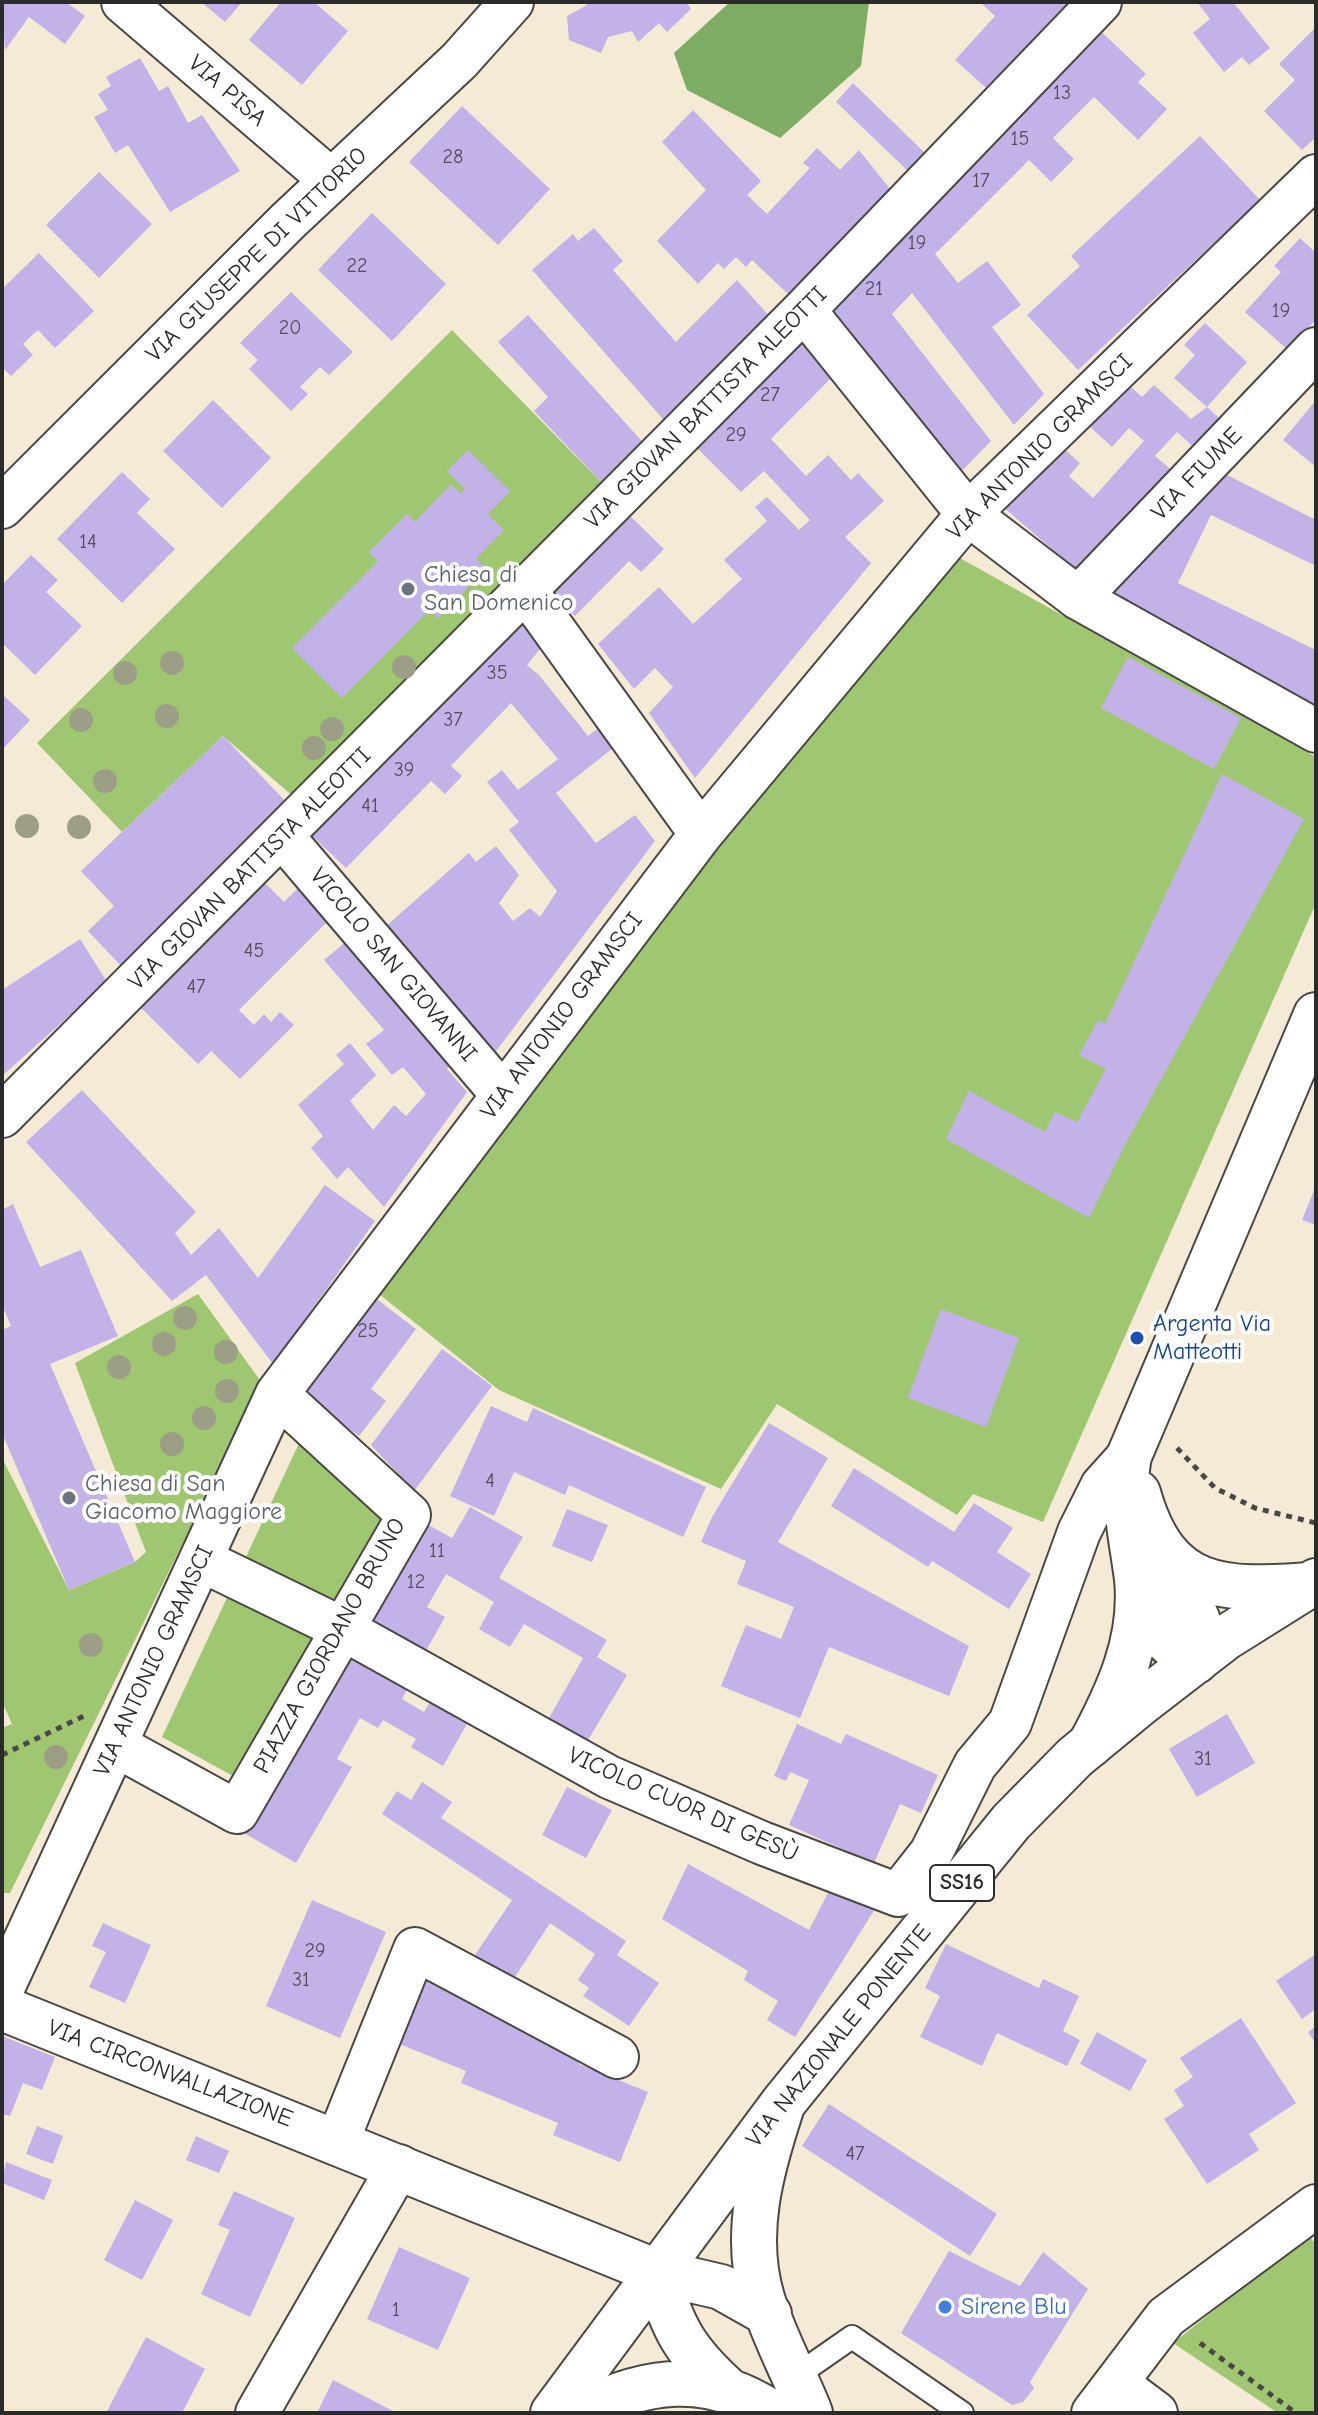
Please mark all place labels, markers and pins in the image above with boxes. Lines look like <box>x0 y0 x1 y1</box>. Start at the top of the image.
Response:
place label: Chiesa di San Domenico <box>424 561 574 617</box>
marker: Chiesa di San Domenico <box>399 580 417 598</box>
place label: Argenta Via Matteotti <box>1153 1310 1271 1366</box>
marker: Argenta Via Matteotti <box>1128 1329 1146 1347</box>
place label: Chiesa di San Giacomo Maggiore <box>85 1470 282 1526</box>
marker: Chiesa di San Giacomo Maggiore <box>60 1489 78 1507</box>
place label: Sirene Blu <box>961 2293 1067 2321</box>
marker: Sirene Blu <box>936 2298 954 2316</box>

